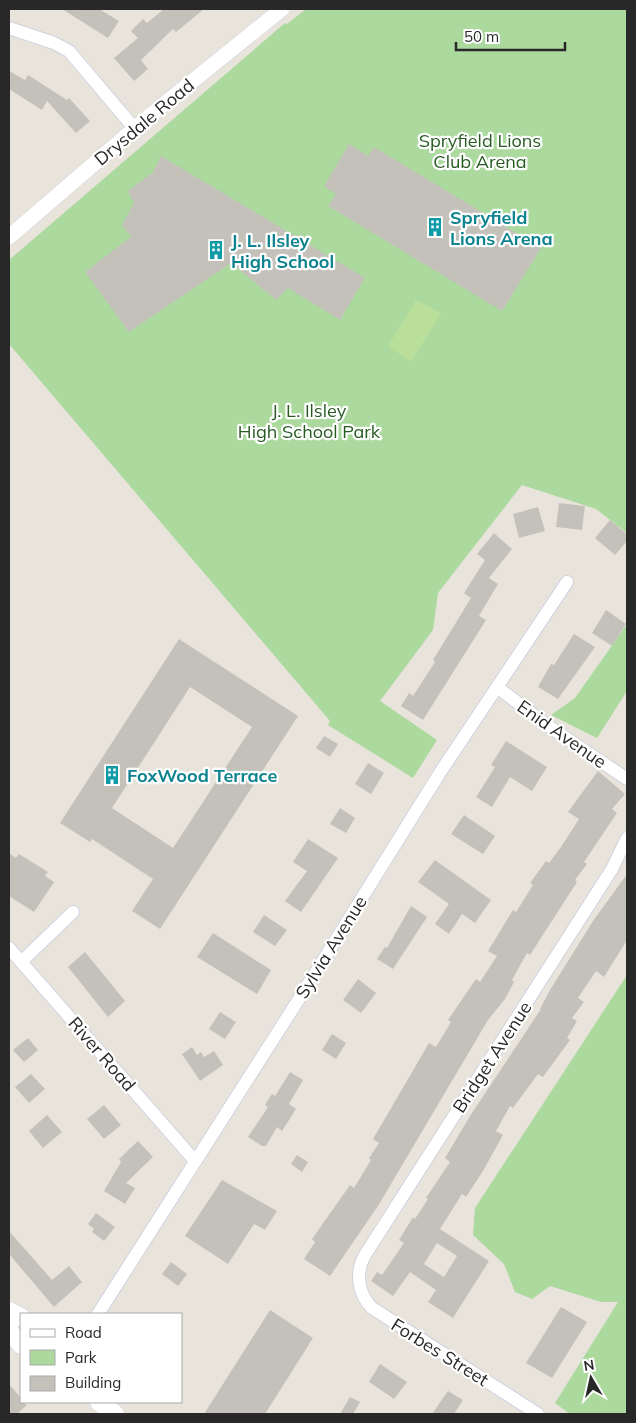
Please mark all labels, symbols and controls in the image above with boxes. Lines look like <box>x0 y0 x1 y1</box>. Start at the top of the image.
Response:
scale bar <box>456 20 565 52</box>
text: 50 m <box>464 27 499 46</box>
street label: Drysdale Road <box>89 74 199 170</box>
park label: Spryfield Lions Club Arena <box>419 129 541 173</box>
place label: Spryfield Lions Arena <box>450 206 553 250</box>
building icon: Spryfield Lions Arena <box>424 216 446 238</box>
place label: J. L. Ilsley High School <box>231 229 334 273</box>
building icon: J. L. Ilsley High School <box>205 239 227 261</box>
park label: J. L. Ilsley High School Park <box>238 399 381 443</box>
street label: Enid Avenue <box>513 695 611 773</box>
building icon: FoxWood Terrace <box>101 764 123 786</box>
place label: FoxWood Terrace <box>127 764 277 787</box>
street label: Sylvia Avenue <box>290 891 372 1003</box>
street label: Bridget Avenue <box>447 997 537 1117</box>
street label: River Road <box>63 1012 141 1096</box>
legend <box>20 1313 182 1403</box>
street label: Forbes Street <box>387 1313 493 1391</box>
text: Road <box>65 1323 102 1342</box>
text: Park <box>65 1348 97 1367</box>
north arrow <box>566 1353 616 1403</box>
text: N <box>582 1355 596 1375</box>
text: Building <box>65 1373 121 1392</box>

